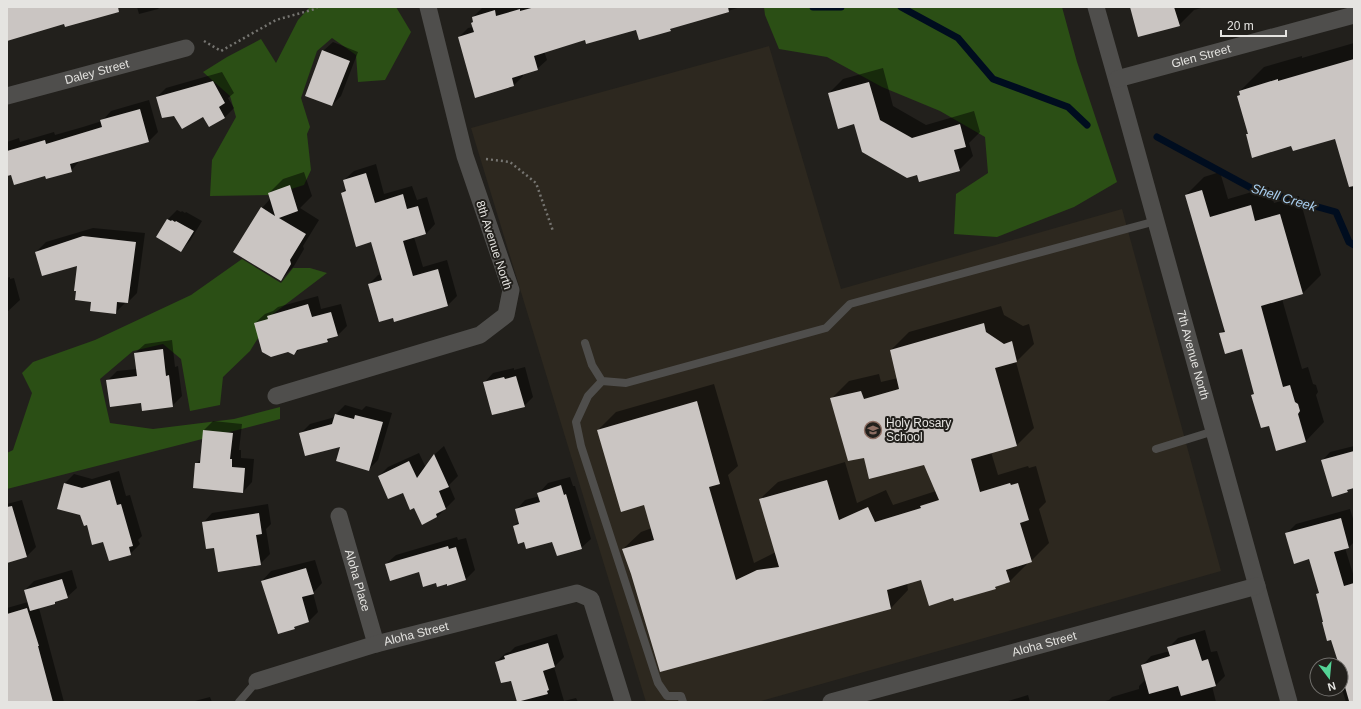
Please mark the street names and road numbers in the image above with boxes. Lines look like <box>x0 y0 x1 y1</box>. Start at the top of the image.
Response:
street label: Glen Street <box>1170 41 1233 71</box>
street label: Daley Street <box>63 56 131 87</box>
street label: 8th Avenue North <box>473 199 515 291</box>
street label: 7th Avenue North <box>1174 308 1212 401</box>
street label: Aloha Place <box>342 548 373 613</box>
street label: Aloha Street <box>382 619 451 649</box>
street label: Aloha Street <box>1010 628 1079 659</box>

